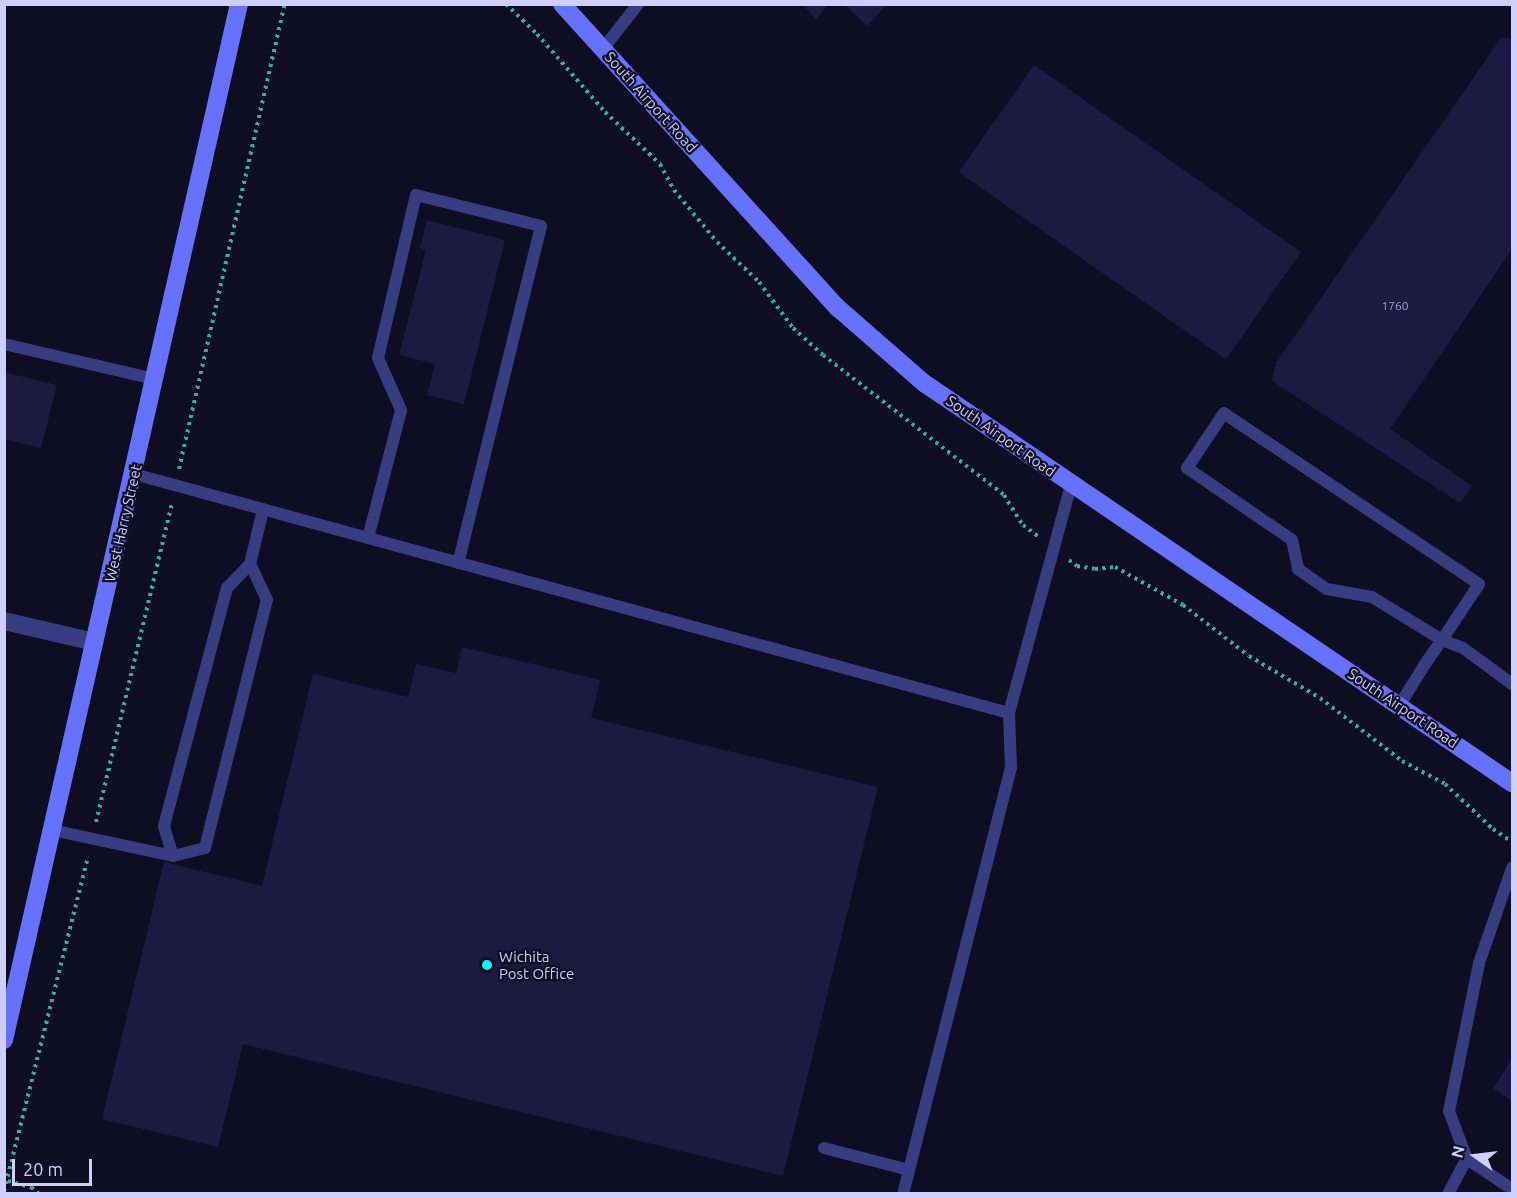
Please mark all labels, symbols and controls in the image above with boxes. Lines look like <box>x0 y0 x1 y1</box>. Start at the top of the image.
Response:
street label: South Airport Road <box>601 48 701 156</box>
house number: 1760 <box>1381 299 1409 313</box>
street label: South Airport Road <box>943 392 1059 480</box>
street label: West Harry Street <box>101 462 145 584</box>
street label: South Airport Road <box>1344 664 1462 752</box>
place label: Wichita Post Office <box>499 947 574 982</box>
marker: Wichita Post Office <box>480 958 494 972</box>
north arrow <box>1445 1126 1505 1186</box>
text: N <box>1447 1144 1468 1160</box>
scale bar <box>15 1147 94 1185</box>
text: 20 m <box>23 1159 63 1179</box>

